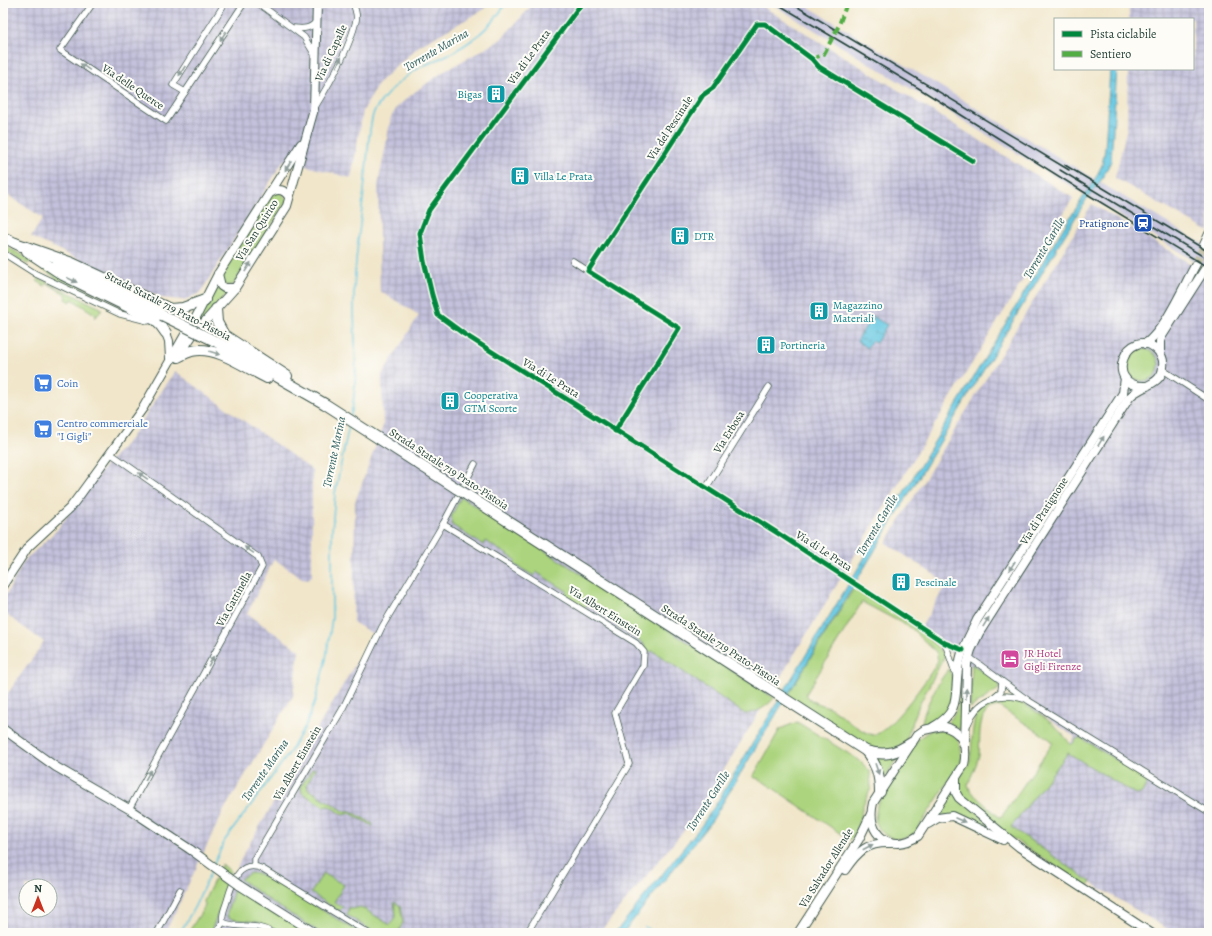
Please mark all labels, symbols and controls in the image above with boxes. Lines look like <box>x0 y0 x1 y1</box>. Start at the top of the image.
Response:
legend <box>1054 18 1194 70</box>
street label: Via di Capalle <box>311 22 351 85</box>
water label: Torrente Marina <box>401 25 472 75</box>
street label: Via di Le Prata <box>503 26 555 88</box>
text: Pista ciclabile <box>1090 26 1157 42</box>
one-way arrow <box>219 30 226 41</box>
text: Sentiero <box>1090 46 1131 62</box>
one-way arrow <box>336 56 342 68</box>
street label: Via delle Querce <box>98 60 167 113</box>
one-way arrow <box>80 63 90 71</box>
one-way arrow <box>178 65 185 77</box>
building icon: Bigas <box>485 83 507 105</box>
place label: Bigas <box>458 87 482 102</box>
street label: Via del Pescinale <box>643 93 696 164</box>
one-way arrow <box>284 160 291 172</box>
building icon: Villa Le Prata <box>509 165 531 187</box>
place label: Villa Le Prata <box>533 169 594 184</box>
street label: Via San Quirico <box>232 196 282 264</box>
station icon: Pratignone <box>1132 212 1154 234</box>
water label: Torrente Garille <box>1019 214 1069 282</box>
place label: Pratignone <box>1079 216 1129 231</box>
building icon: DTR <box>669 225 691 247</box>
place label: DTR <box>694 229 715 244</box>
one-way arrow <box>244 261 251 273</box>
street label: Strada Statale 719 Prato-Pistoia <box>102 268 234 345</box>
one-way arrow <box>66 277 77 283</box>
place label: Magazzino Materiali <box>833 298 883 326</box>
building icon: Magazzino Materiali <box>808 300 830 322</box>
building icon: Portineria <box>755 334 777 356</box>
place label: Portineria <box>780 338 826 353</box>
one-way arrow <box>210 350 222 356</box>
street label: Via di Le Prata <box>519 354 583 402</box>
supermarket icon: Coin <box>32 372 54 394</box>
place label: Coin <box>57 376 78 391</box>
place label: Cooperativa GTM Scorte <box>464 388 519 416</box>
building icon: Cooperativa GTM Scorte <box>439 390 461 412</box>
street label: Via Erbosa <box>709 407 748 457</box>
water label: Torrente Marina <box>319 414 349 489</box>
place label: Centro commerciale "I Gigli" <box>57 416 148 444</box>
supermarket icon: Centro commerciale "I Gigli" <box>32 418 54 440</box>
street label: Strada Statale 719 Prato-Pistoia <box>386 425 512 514</box>
one-way arrow <box>1098 435 1105 447</box>
one-way arrow <box>137 472 148 480</box>
street label: Via di Pratignone <box>1016 474 1072 549</box>
water label: Torrente Garille <box>852 491 902 559</box>
street label: Via di Le Prata <box>792 527 856 575</box>
one-way arrow <box>244 546 254 554</box>
one-way arrow <box>1008 561 1016 571</box>
street label: Via Gattinella <box>212 568 256 630</box>
building icon: Pescinale <box>890 571 912 593</box>
place label: Pescinale <box>915 575 957 590</box>
street label: Via Albert Einstein <box>565 582 644 639</box>
street label: Strada Statale 719 Prato-Pistoia <box>658 601 784 690</box>
one-way arrow <box>983 616 990 628</box>
place label: JR Hotel Gigli Firenze <box>1024 646 1081 674</box>
hotel icon: JR Hotel Gigli Firenze <box>999 648 1021 670</box>
one-way arrow <box>208 655 214 667</box>
one-way arrow <box>963 687 969 700</box>
street label: Via Albert Einstein <box>269 723 324 804</box>
water label: Torrente Marina <box>238 735 293 804</box>
one-way arrow <box>875 764 881 776</box>
water label: Torrente Garille <box>682 767 734 834</box>
one-way arrow <box>144 769 151 781</box>
one-way arrow <box>954 817 966 823</box>
street label: Via Salvador Allende <box>795 825 857 911</box>
one-way arrow <box>862 844 874 850</box>
north arrow <box>18 878 58 918</box>
text: N <box>34 881 42 896</box>

